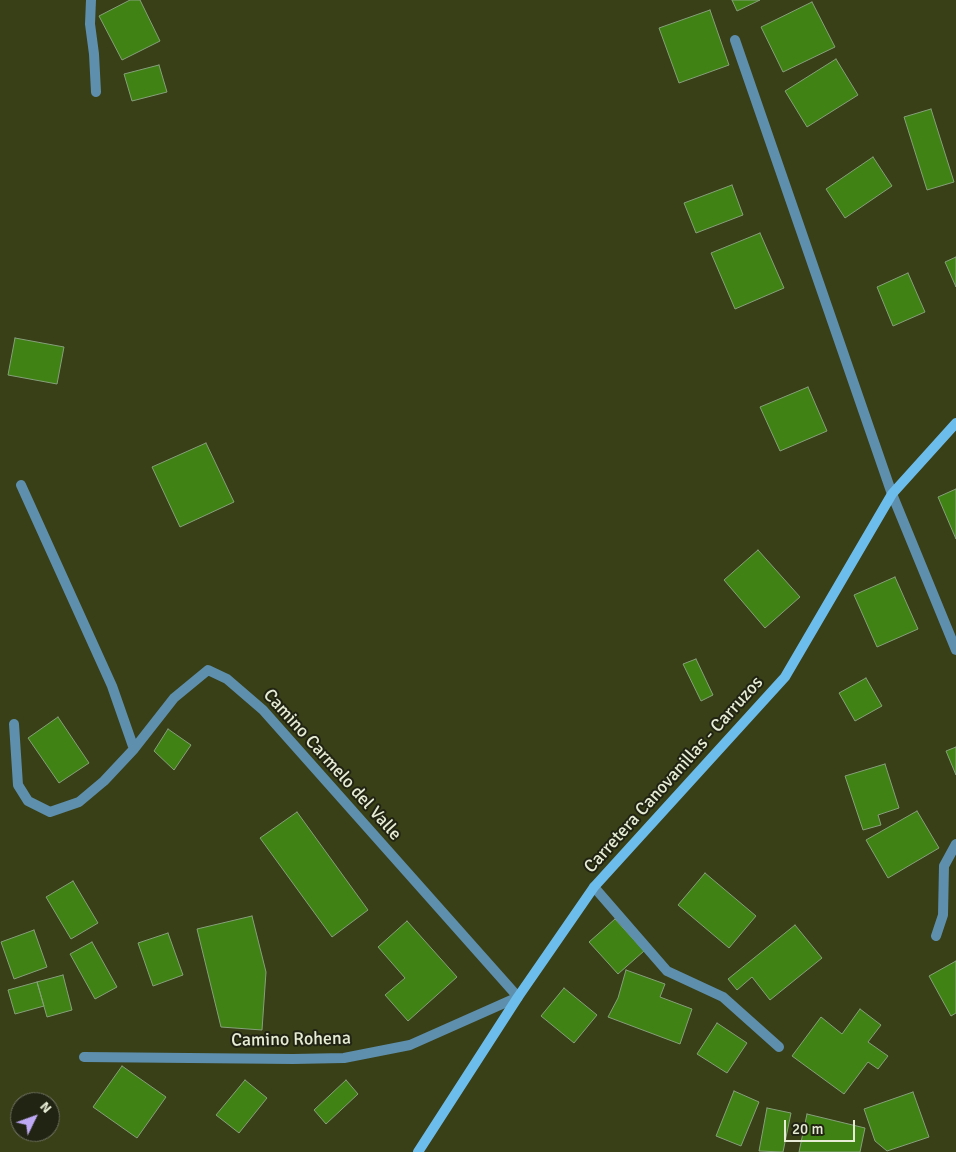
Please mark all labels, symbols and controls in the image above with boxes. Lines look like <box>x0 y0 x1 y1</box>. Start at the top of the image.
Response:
street label: Carretera Canovanillas - Carruzos <box>580 672 768 878</box>
street label: Camino Carmelo del Valle <box>258 685 406 845</box>
street label: Camino Rohena <box>231 1028 351 1052</box>
north arrow <box>10 1092 60 1142</box>
text: N <box>36 1098 55 1117</box>
scale bar <box>786 1110 857 1142</box>
text: 20 m <box>792 1120 823 1138</box>

